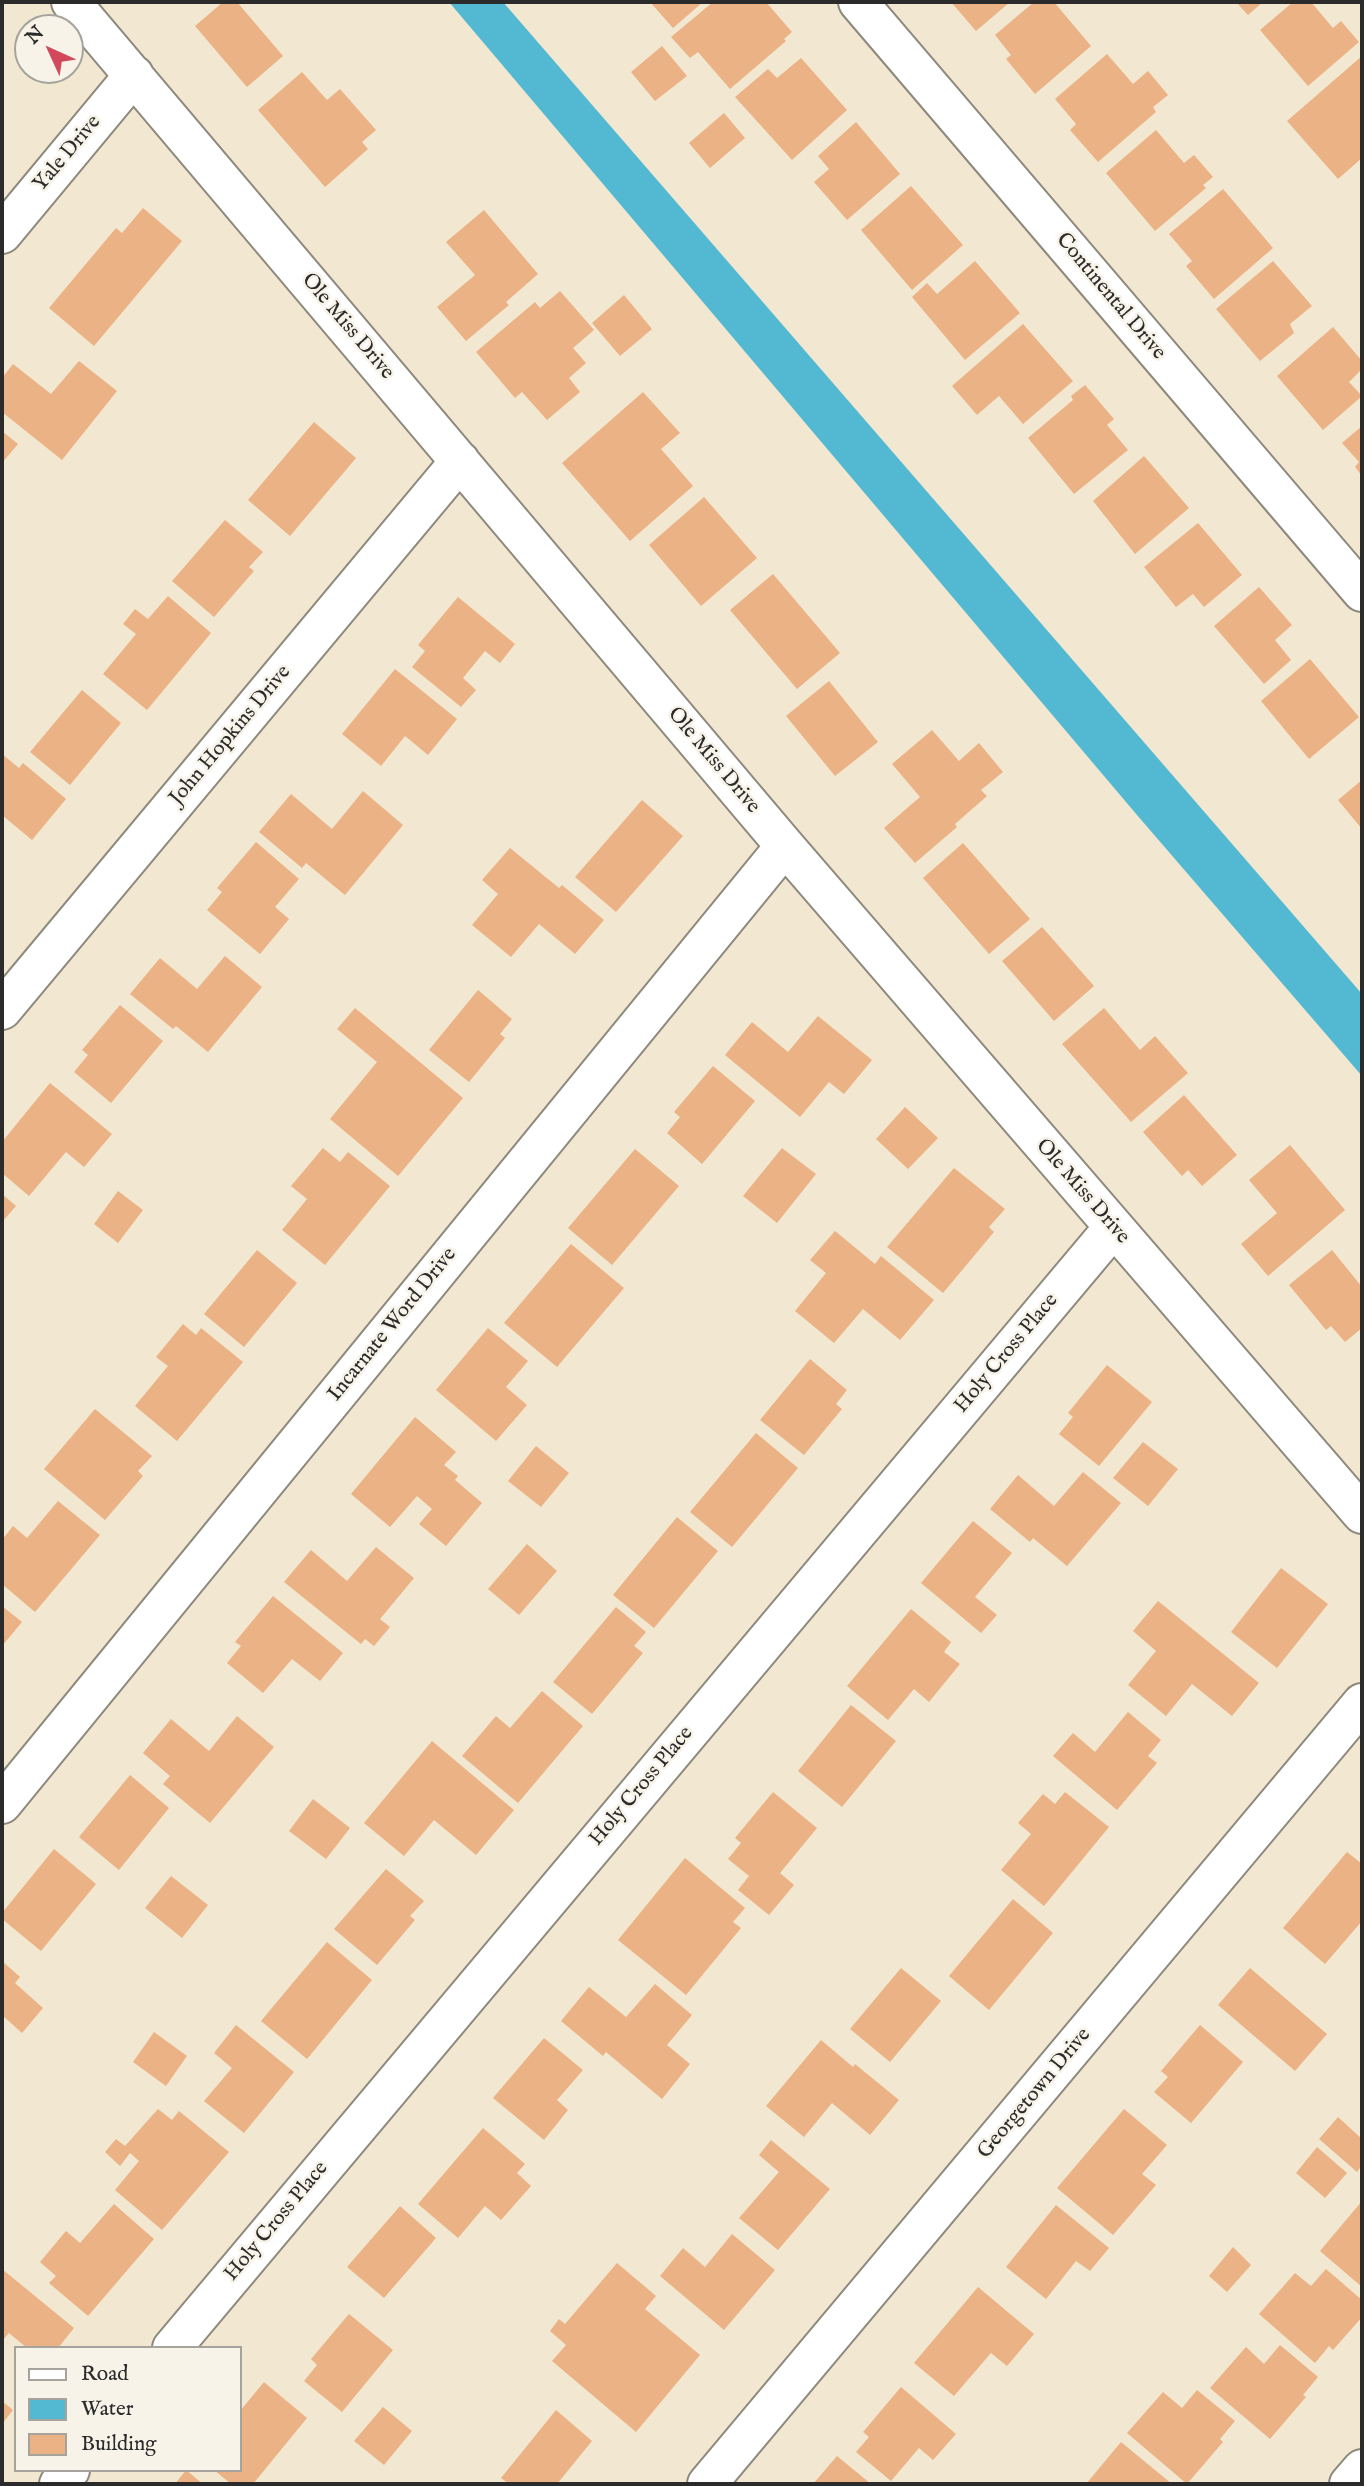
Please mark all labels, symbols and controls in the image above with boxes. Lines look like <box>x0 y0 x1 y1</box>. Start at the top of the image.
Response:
north arrow <box>14 14 84 84</box>
text: N <box>21 21 50 50</box>
street label: Yale Drive <box>29 111 107 197</box>
street label: Continental Drive <box>1050 229 1170 365</box>
street label: Ole Miss Drive <box>295 269 399 385</box>
street label: John Hopkins Drive <box>165 661 297 811</box>
street label: Ole Miss Drive <box>661 703 765 819</box>
street label: Ole Miss Drive <box>1030 1134 1134 1250</box>
street label: Incarnate Word Drive <box>323 1243 463 1407</box>
street label: Holy Cross Place <box>950 1289 1064 1419</box>
street label: Holy Cross Place <box>585 1722 699 1852</box>
street label: Georgetown Drive <box>973 2023 1097 2165</box>
street label: Holy Cross Place <box>220 2157 334 2287</box>
legend <box>14 2346 242 2472</box>
text: Road <box>81 2361 128 2388</box>
text: Water <box>81 2396 133 2423</box>
text: Building <box>81 2431 156 2458</box>

